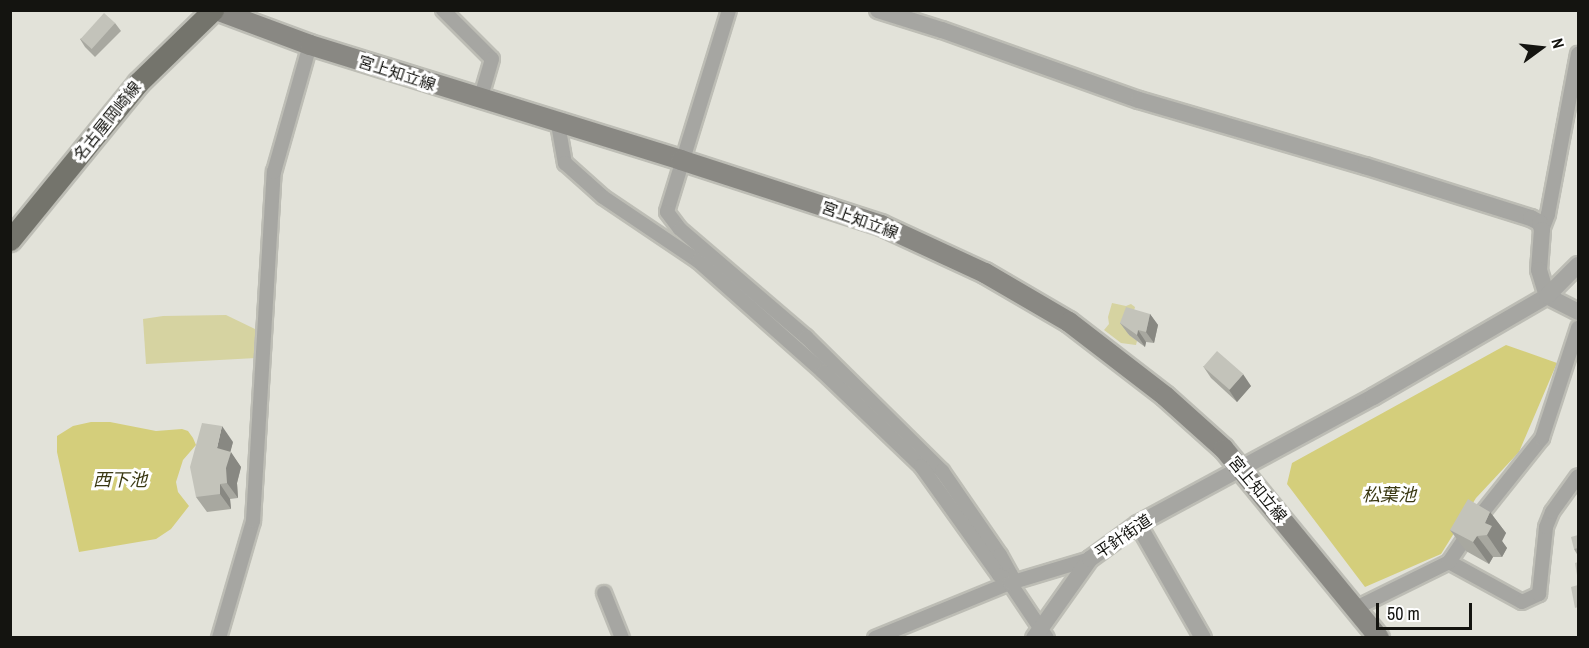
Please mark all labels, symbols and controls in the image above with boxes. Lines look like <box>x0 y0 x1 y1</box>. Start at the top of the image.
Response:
north arrow <box>1511 18 1571 78</box>
text: N <box>1547 36 1570 51</box>
street label: 宮上知立線 <box>356 52 438 94</box>
street label: 名古屋岡崎線 <box>69 78 145 164</box>
street label: 宮上知立線 <box>819 197 901 243</box>
street label: 宮上知立線 <box>1225 452 1291 526</box>
water label: 西下池 <box>93 469 147 491</box>
water label: 松葉池 <box>1362 484 1416 506</box>
street label: 平針街道 <box>1091 510 1155 562</box>
scale bar <box>1379 591 1475 629</box>
text: 50 m <box>1387 601 1420 626</box>

